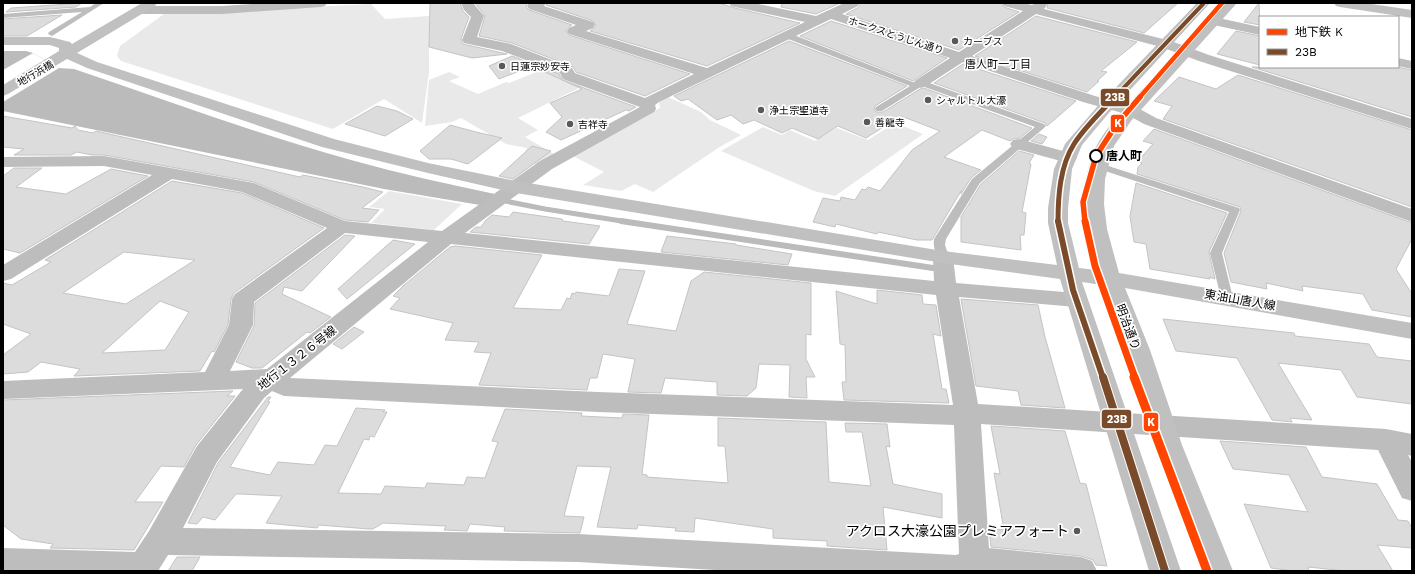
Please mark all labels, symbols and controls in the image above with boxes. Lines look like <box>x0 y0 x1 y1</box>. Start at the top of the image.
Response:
street label: ホークスとうじん通り <box>847 15 945 56</box>
legend <box>1259 16 1399 68</box>
text: 地下鉄 K <box>1295 25 1343 39</box>
marker: カーブス <box>950 36 960 46</box>
place label: カーブス <box>963 36 1002 47</box>
text: 23B <box>1295 45 1317 59</box>
district label: 唐人町一丁目 <box>965 58 1031 71</box>
street label: 地行浜橋 <box>15 59 55 88</box>
marker: 日蓮宗妙安寺 <box>497 61 507 71</box>
place label: 日蓮宗妙安寺 <box>510 61 570 72</box>
line badge: 23B <box>1100 88 1130 107</box>
text: 23B <box>1105 91 1126 104</box>
marker: シャルトル大濠 <box>923 95 933 105</box>
place label: シャルトル大濠 <box>936 95 1006 106</box>
marker: 浄土宗聖道寺 <box>756 105 766 115</box>
place label: 浄土宗聖道寺 <box>769 105 829 116</box>
line badge: K <box>1110 114 1125 133</box>
marker: 善龍寺 <box>862 117 872 127</box>
place label: 善龍寺 <box>875 117 905 128</box>
text: K <box>1114 117 1122 130</box>
marker: 吉祥寺 <box>565 119 575 129</box>
place label: 吉祥寺 <box>578 119 608 130</box>
marker: 唐人町 <box>1089 149 1103 163</box>
place label: 唐人町 <box>1106 149 1142 163</box>
street label: 東油山唐人線 <box>1203 287 1277 313</box>
street label: 明治通り <box>1113 302 1143 352</box>
street label: 地行１３２６号線 <box>255 323 339 393</box>
line badge: 23B <box>1101 409 1132 429</box>
line badge: K <box>1143 412 1159 432</box>
text: 23B <box>1107 413 1128 426</box>
text: K <box>1147 416 1155 429</box>
place label: アクロス大濠公園プレミアフォート <box>846 523 1069 539</box>
marker: アクロス大濠公園プレミアフォート <box>1072 526 1082 536</box>

